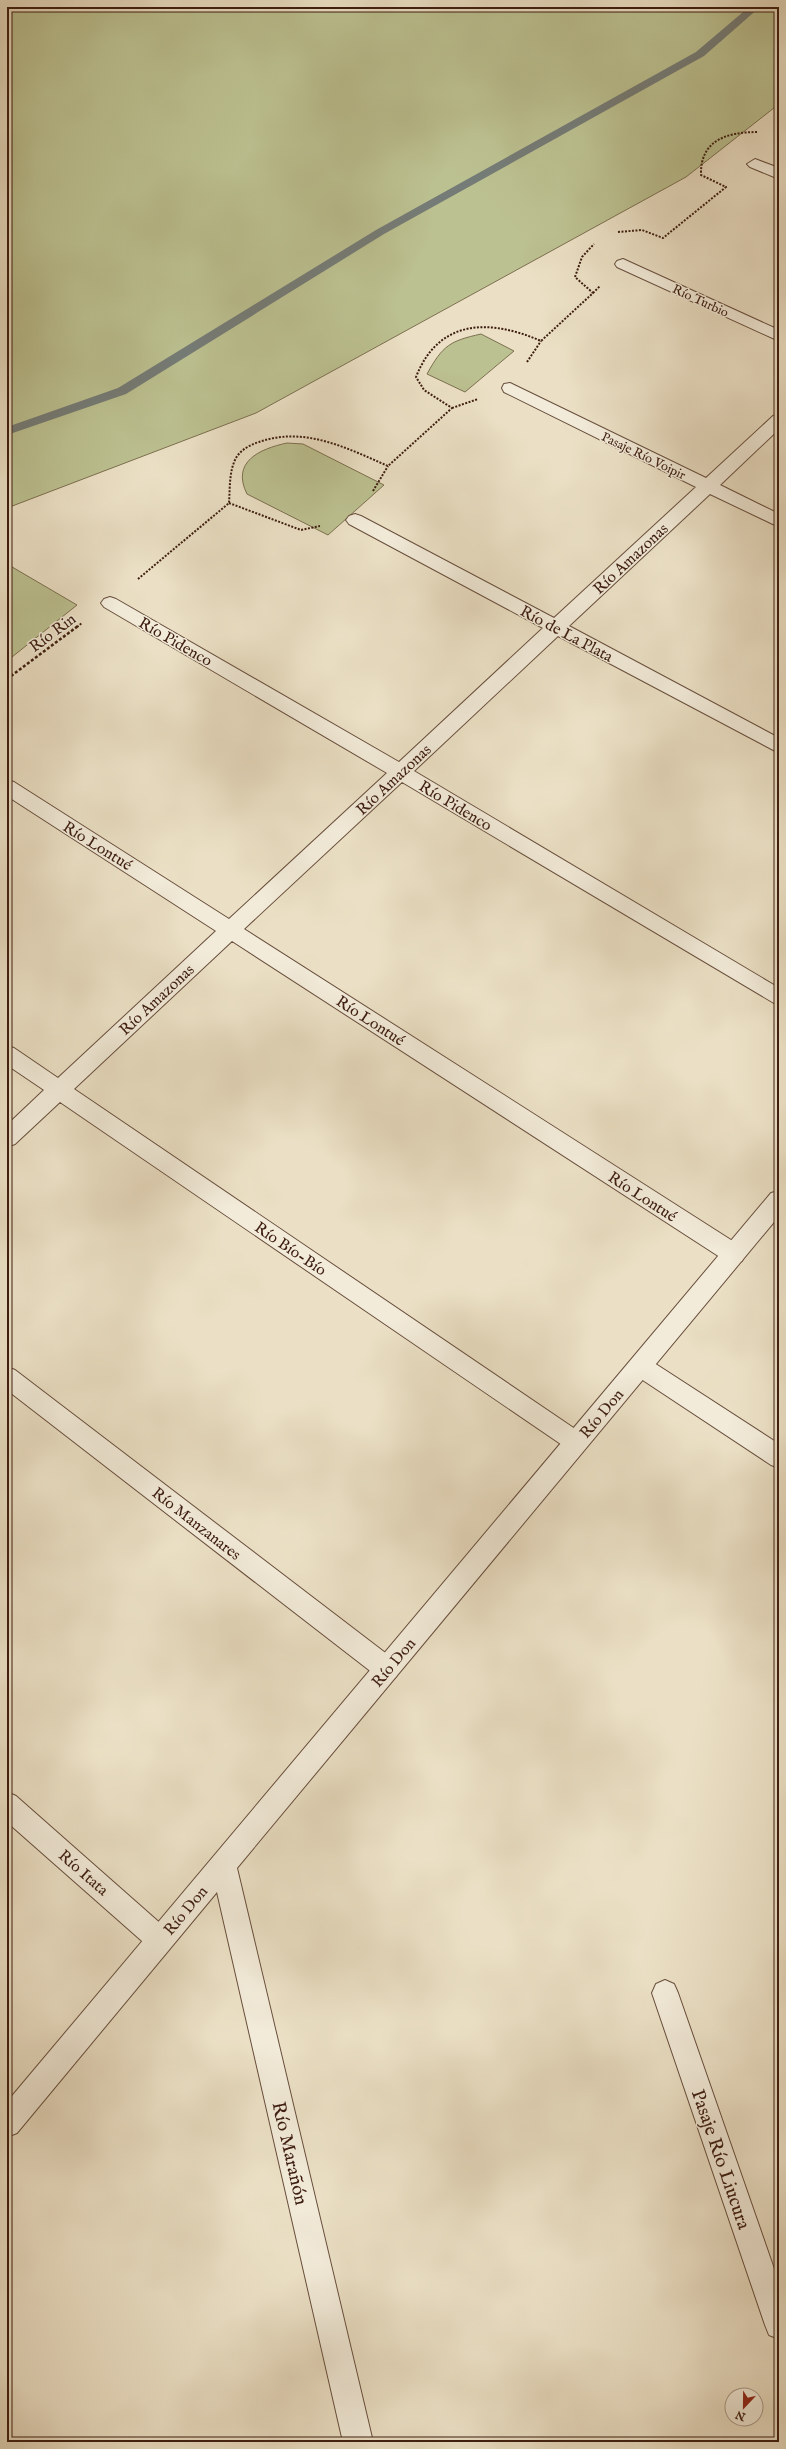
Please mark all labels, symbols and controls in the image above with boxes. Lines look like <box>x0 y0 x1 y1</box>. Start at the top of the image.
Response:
street label: Río Turbio <box>669 281 731 322</box>
street label: Pasaje Río Voipir <box>598 429 688 484</box>
street label: Río Amazonas <box>590 519 673 599</box>
street label: Río de La Plata <box>516 602 616 668</box>
street label: Río Rin <box>26 609 81 658</box>
street label: Río Pidenco <box>135 614 216 672</box>
street label: Río Amazonas <box>353 740 436 820</box>
street label: Río Pidenco <box>415 777 495 837</box>
street label: Río Lontué <box>59 818 135 876</box>
street label: Río Amazonas <box>116 960 199 1040</box>
street label: Río Lontué <box>332 992 408 1051</box>
street label: Río Lontué <box>604 1168 680 1227</box>
street label: Río Bío-Bío <box>250 1218 330 1281</box>
street label: Río Don <box>576 1385 629 1443</box>
street label: Río Manzanares <box>147 1484 245 1566</box>
street label: Río Don <box>368 1634 421 1692</box>
street label: Río Itata <box>53 1846 112 1901</box>
street label: Río Don <box>160 1882 213 1940</box>
street label: Pasaje Río Liucura <box>685 2086 756 2234</box>
street label: Río Marañón <box>266 2099 313 2208</box>
north arrow <box>724 2387 764 2427</box>
text: N <box>733 2407 749 2424</box>

